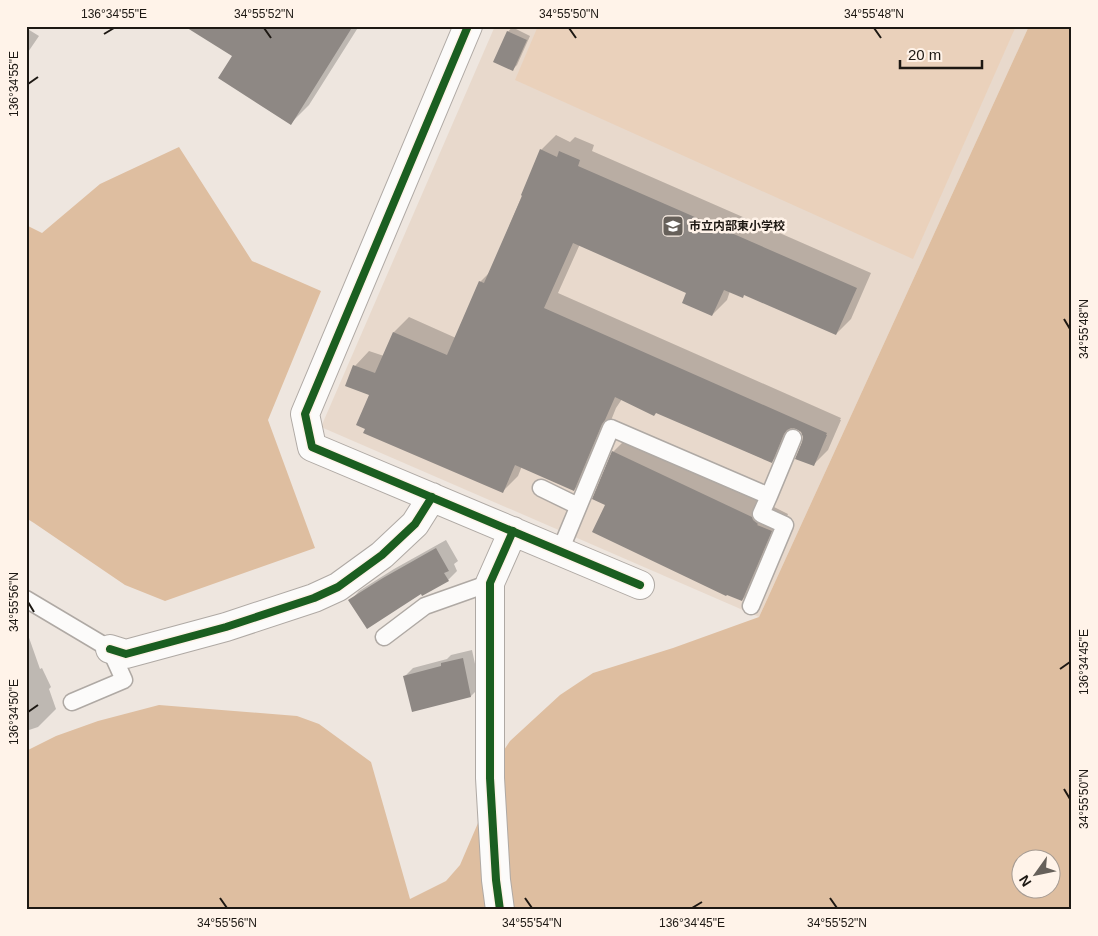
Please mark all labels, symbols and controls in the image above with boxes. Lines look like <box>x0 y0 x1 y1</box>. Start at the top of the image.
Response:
text: 136°34'55"E <box>81 7 147 21</box>
text: 34°55'52"N <box>234 7 294 21</box>
text: 34°55'50"N <box>539 7 599 21</box>
text: 34°55'48"N <box>844 7 904 21</box>
scale bar <box>900 38 983 70</box>
text: 20 m <box>908 46 941 63</box>
text: 136°34'55"E <box>7 51 21 117</box>
school or university icon: 市立内部東小学校 <box>661 214 685 238</box>
place label: 市立内部東小学校 <box>689 219 785 233</box>
text: 34°55'48"N <box>1077 299 1091 359</box>
text: 34°55'56"N <box>7 572 21 632</box>
text: 136°34'45"E <box>1077 629 1091 695</box>
text: 136°34'50"E <box>7 679 21 745</box>
text: 34°55'50"N <box>1077 769 1091 829</box>
north arrow <box>1010 848 1060 898</box>
text: N <box>1016 872 1035 890</box>
text: 34°55'56"N <box>197 916 257 930</box>
text: 34°55'54"N <box>502 916 562 930</box>
text: 136°34'45"E <box>659 916 725 930</box>
text: 34°55'52"N <box>807 916 867 930</box>

